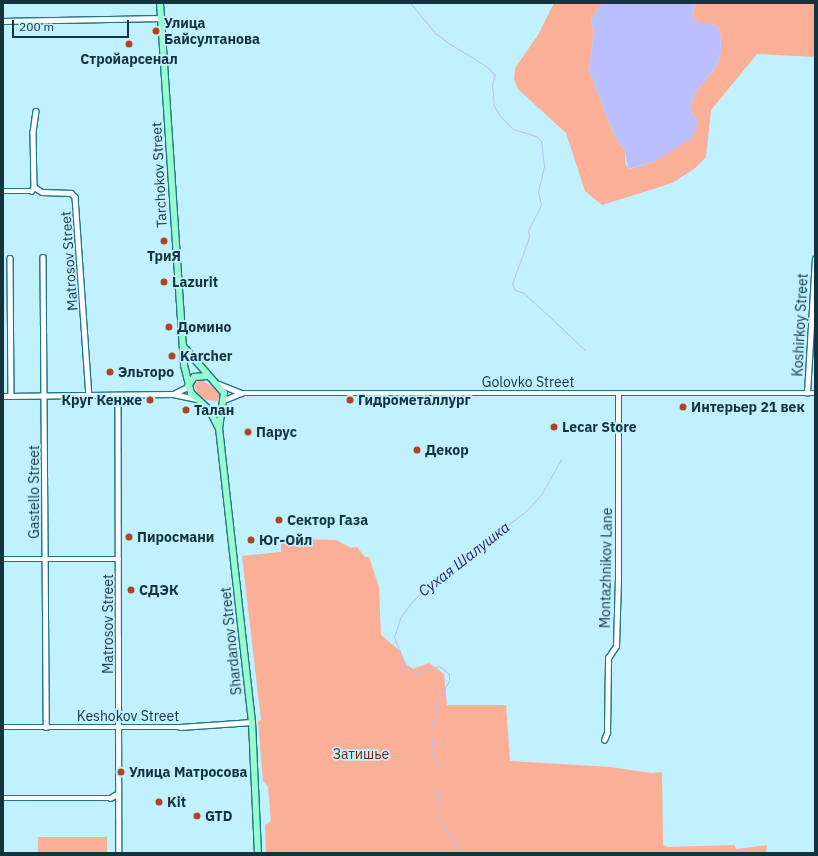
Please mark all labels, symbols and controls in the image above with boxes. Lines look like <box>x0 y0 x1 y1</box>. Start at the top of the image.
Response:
scale bar <box>14 12 131 38</box>
place label: Улица Байсултанова <box>164 15 260 48</box>
text: 200 m <box>19 19 54 34</box>
marker: Улица Байсултанова <box>151 26 161 36</box>
marker: Стройарсенал <box>124 39 134 49</box>
place label: Стройарсенал <box>80 51 178 67</box>
street label: Tarchokov Street <box>148 122 170 228</box>
street label: Matrosov Street <box>57 211 81 311</box>
marker: ТриЯ <box>159 236 169 246</box>
place label: ТриЯ <box>147 248 181 264</box>
street label: Koshirkoy Street <box>789 273 811 377</box>
place label: Lazurit <box>172 274 218 290</box>
marker: Lazurit <box>159 277 169 287</box>
place label: Домино <box>177 319 231 335</box>
marker: Домино <box>164 322 174 332</box>
place label: Kаrcher <box>180 348 232 364</box>
marker: Kаrcher <box>167 351 177 361</box>
place label: Эльторо <box>118 364 174 380</box>
marker: Эльторо <box>105 367 115 377</box>
street label: Golovko Street <box>482 374 574 390</box>
place label: Круг Кенже <box>62 392 142 408</box>
place label: Гидрометаллург <box>358 392 471 408</box>
marker: Круг Кенже <box>145 395 155 405</box>
marker: Гидрометаллург <box>345 395 355 405</box>
place label: Интерьер 21 век <box>691 399 805 415</box>
place label: Талан <box>194 402 234 418</box>
marker: Интерьер 21 век <box>678 402 688 412</box>
marker: Талан <box>181 405 191 415</box>
place label: Lecar Store <box>562 419 637 435</box>
marker: Lecar Store <box>549 422 559 432</box>
place label: Парус <box>256 424 297 440</box>
marker: Парус <box>243 427 253 437</box>
place label: Декор <box>425 442 469 458</box>
street label: Gastello Street <box>26 445 42 539</box>
marker: Декор <box>412 445 422 455</box>
street label: Montazhnikov Lane <box>597 508 615 628</box>
place label: Сектор Газа <box>287 512 368 528</box>
marker: Сектор Газа <box>274 515 284 525</box>
water label: Сухая Шалушка <box>415 518 513 600</box>
place label: Пиросмани <box>137 529 214 545</box>
marker: Пиросмани <box>124 532 134 542</box>
place label: Юг-Ойл <box>259 532 312 548</box>
marker: Юг-Ойл <box>246 535 256 545</box>
street label: Matrosov Street <box>100 574 116 674</box>
place label: СДЭК <box>139 582 178 598</box>
marker: СДЭК <box>126 585 136 595</box>
street label: Shardanov Street <box>217 586 245 696</box>
street label: Keshokov Street <box>77 708 179 724</box>
park label: Затишье <box>333 746 389 762</box>
place label: Улица Матросова <box>129 764 247 780</box>
marker: Улица Матросова <box>116 767 126 777</box>
place label: Kit <box>167 794 186 810</box>
marker: Kit <box>154 797 164 807</box>
place label: GTD <box>205 808 232 824</box>
marker: GTD <box>192 811 202 821</box>

